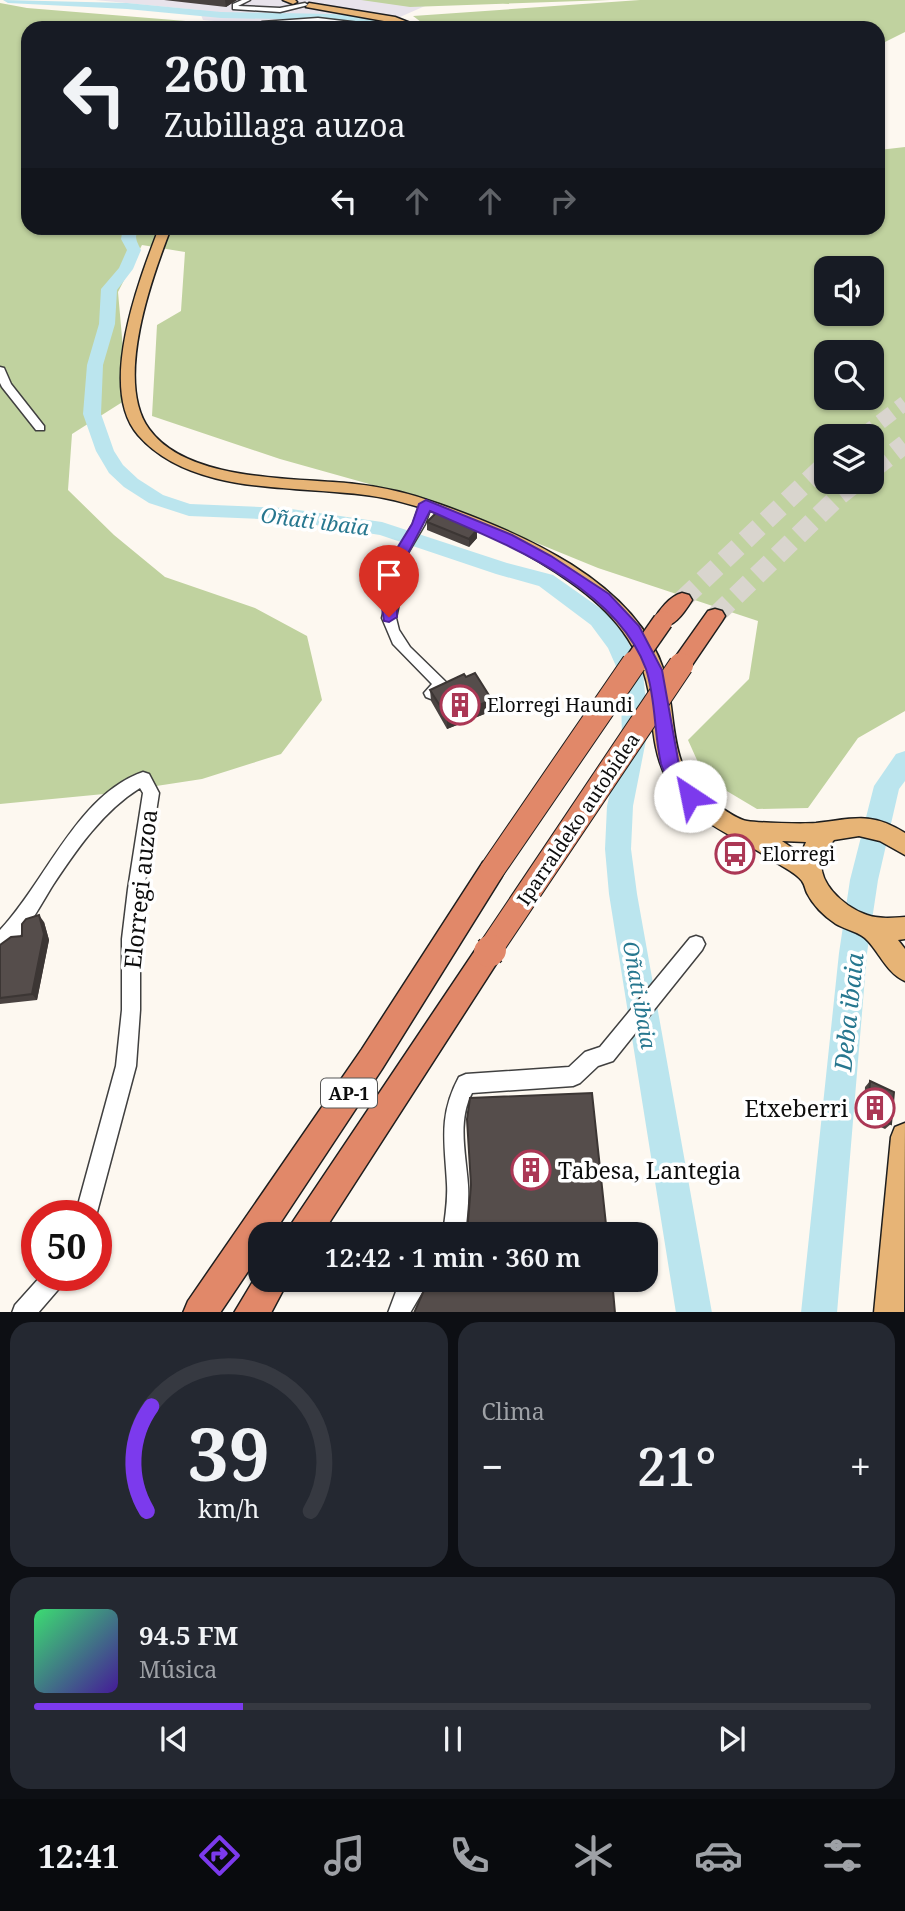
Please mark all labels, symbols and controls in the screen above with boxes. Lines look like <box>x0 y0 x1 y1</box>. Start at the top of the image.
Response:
text: 260 m <box>164 40 308 106</box>
icon: left <box>49 49 140 140</box>
text: Zubillaga auzoa <box>164 103 406 146</box>
icon: left <box>325 182 363 220</box>
icon: ahead <box>398 182 436 220</box>
icon: ahead <box>471 182 509 220</box>
icon: right <box>544 182 582 220</box>
map controls <box>814 256 884 494</box>
button: sound <box>814 256 884 326</box>
button: search <box>814 340 884 410</box>
button: layers <box>814 424 884 494</box>
water label: Oñati ibaia <box>259 500 372 542</box>
pin <box>359 545 419 617</box>
icon: arrive <box>370 556 408 594</box>
building icon: Elorregi Haundi <box>439 684 481 726</box>
place label: Elorregi Haundi <box>487 692 633 718</box>
street label: Iparraldeko autobidea <box>511 728 645 910</box>
position arrow <box>653 759 727 833</box>
street label: Elorregi auzoa <box>116 808 164 970</box>
bus stop icon: Elorregi <box>714 833 756 875</box>
place label: Elorregi <box>762 841 835 867</box>
water label: Oñati ibaia <box>617 939 663 1052</box>
water label: Deba ibaia <box>825 951 871 1074</box>
road number: AP-1 <box>321 1078 377 1108</box>
building icon: Etxeberri <box>854 1087 896 1129</box>
place label: Etxeberri <box>745 1092 849 1124</box>
building icon: Tabesa, Lantegia <box>510 1149 552 1191</box>
place label: Tabesa, Lantegia <box>558 1154 741 1186</box>
speed limit sign: 50 <box>21 1200 112 1291</box>
text: 12:42 · 1 min · 360 m <box>325 1239 581 1275</box>
text: Clima <box>482 1395 545 1427</box>
text: 39 <box>188 1403 270 1502</box>
text: 21° <box>637 1430 716 1501</box>
text: − <box>482 1440 504 1492</box>
text: + <box>850 1440 871 1492</box>
text: km/h <box>198 1490 260 1524</box>
text: 94.5 FM <box>139 1617 238 1653</box>
text: Música <box>139 1653 217 1685</box>
icon: previous <box>155 1720 193 1758</box>
icon: pause <box>434 1720 472 1758</box>
icon: next <box>713 1720 751 1758</box>
icon: directions <box>195 1831 244 1880</box>
icon: music <box>320 1831 369 1880</box>
icon: phone <box>445 1831 494 1880</box>
icon: climate <box>569 1831 618 1880</box>
icon: car <box>694 1831 743 1880</box>
icon: filters <box>818 1831 867 1880</box>
text: 12:41 <box>38 1834 120 1877</box>

